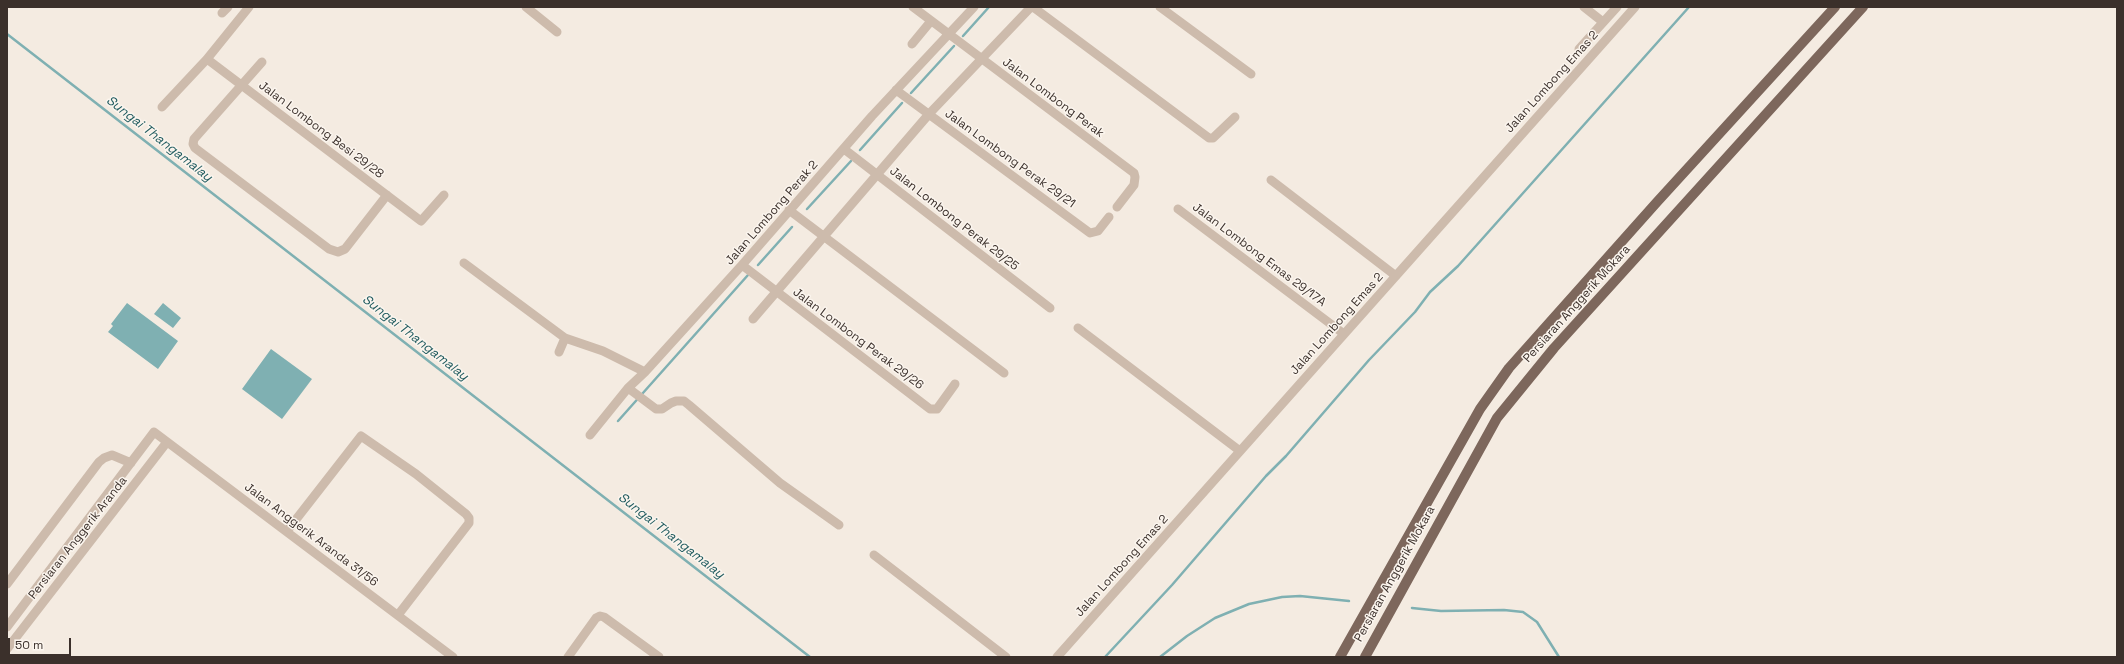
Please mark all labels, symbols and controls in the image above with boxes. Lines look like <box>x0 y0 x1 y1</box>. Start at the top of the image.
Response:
street label: Jalan Lombong Emas 2 <box>1502 28 1602 136</box>
street label: Jalan Lombong Perak <box>999 55 1107 141</box>
street label: Jalan Lombong Besi 29/28 <box>256 78 386 182</box>
water label: Sungai Thangamalay <box>103 93 215 185</box>
street label: Jalan Lombong Perak 29/21 <box>942 107 1078 211</box>
street label: Jalan Lombong Perak 2 <box>723 158 821 268</box>
street label: Jalan Lombong Perak 29/25 <box>887 164 1021 274</box>
street label: Jalan Lombong Emas 29/17A <box>1189 200 1329 310</box>
street label: Persiaran Anggerik Mokara <box>1520 242 1634 366</box>
street label: Jalan Lombong Emas 2 <box>1287 270 1387 378</box>
street label: Jalan Lombong Perak 29/26 <box>790 285 926 393</box>
water label: Sungai Thangamalay <box>359 292 471 384</box>
street label: Persiaran Anggerik Aranda <box>26 474 130 602</box>
street label: Jalan Anggerik Aranda 31/56 <box>241 480 381 590</box>
water label: Sungai Thangamalay <box>615 490 727 582</box>
street label: Persiaran Anggerik Mokara <box>1352 504 1438 644</box>
street label: Jalan Lombong Emas 2 <box>1072 512 1172 620</box>
scale bar <box>10 630 73 656</box>
text: 50 m <box>15 637 43 653</box>

